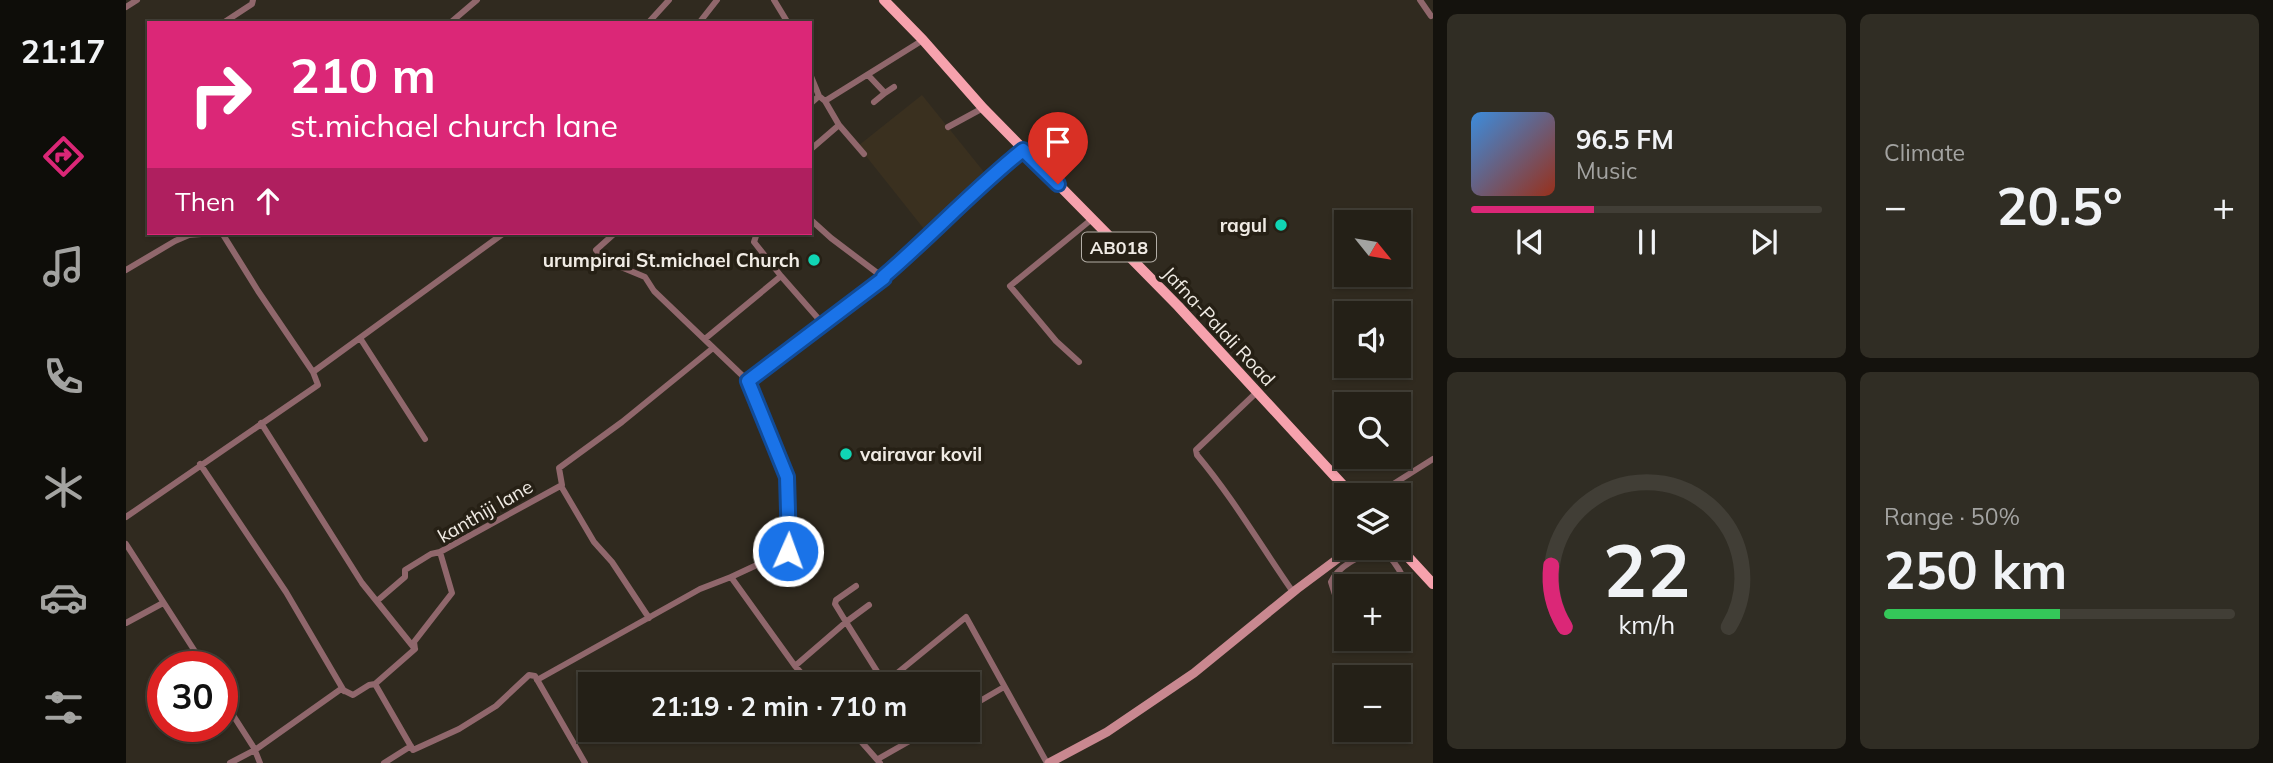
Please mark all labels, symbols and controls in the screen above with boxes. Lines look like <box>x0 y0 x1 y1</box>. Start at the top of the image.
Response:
text: 21:17 <box>21 31 105 71</box>
text: 210 m <box>290 44 436 105</box>
icon: right <box>175 49 266 140</box>
text: st.michael church lane <box>290 105 618 145</box>
pin <box>1028 112 1088 184</box>
icon: arrive <box>1039 123 1077 161</box>
text: 96.5 FM <box>1576 123 1674 156</box>
icon: directions <box>39 132 88 181</box>
text: Climate <box>1884 138 1965 167</box>
text: Music <box>1576 156 1637 185</box>
text: 20.5° <box>1996 173 2123 238</box>
icon: ahead <box>249 182 287 220</box>
text: − <box>1884 182 1907 230</box>
text: + <box>2212 182 2235 230</box>
text: Then <box>175 185 235 218</box>
north arrow <box>1334 210 1410 287</box>
map controls <box>1334 210 1411 742</box>
place label: ragul <box>1220 213 1267 237</box>
marker: ragul <box>1273 217 1289 233</box>
icon: previous <box>1511 223 1549 261</box>
icon: pause <box>1628 223 1666 261</box>
icon: next <box>1745 223 1783 261</box>
road number: AB018 <box>1082 232 1156 262</box>
icon: music <box>39 242 88 291</box>
place label: urumpirai St.michael Church <box>543 248 800 272</box>
marker: urumpirai St.michael Church <box>806 252 822 268</box>
street label: Jafna-Palali Road <box>1158 261 1280 391</box>
button: sound <box>1334 301 1411 378</box>
icon: phone <box>39 352 88 401</box>
button: search <box>1334 392 1411 469</box>
place label: vairavar kovil <box>859 442 982 466</box>
marker: vairavar kovil <box>838 446 854 462</box>
icon: climate <box>39 463 88 512</box>
street label: kanthiji lane <box>433 474 537 548</box>
button: layers <box>1334 483 1411 560</box>
text: Range · 50% <box>1884 502 2020 531</box>
position arrow <box>751 514 825 588</box>
text: 22 <box>1603 524 1690 615</box>
text: 250 km <box>1884 537 2067 602</box>
icon: car <box>39 573 88 622</box>
button: + <box>1334 574 1411 651</box>
text: km/h <box>1618 608 1675 639</box>
speed limit sign: 30 <box>147 651 238 742</box>
button: − <box>1334 665 1411 742</box>
icon: filters <box>39 683 88 732</box>
text: 21:19 · 2 min · 710 m <box>651 690 907 723</box>

